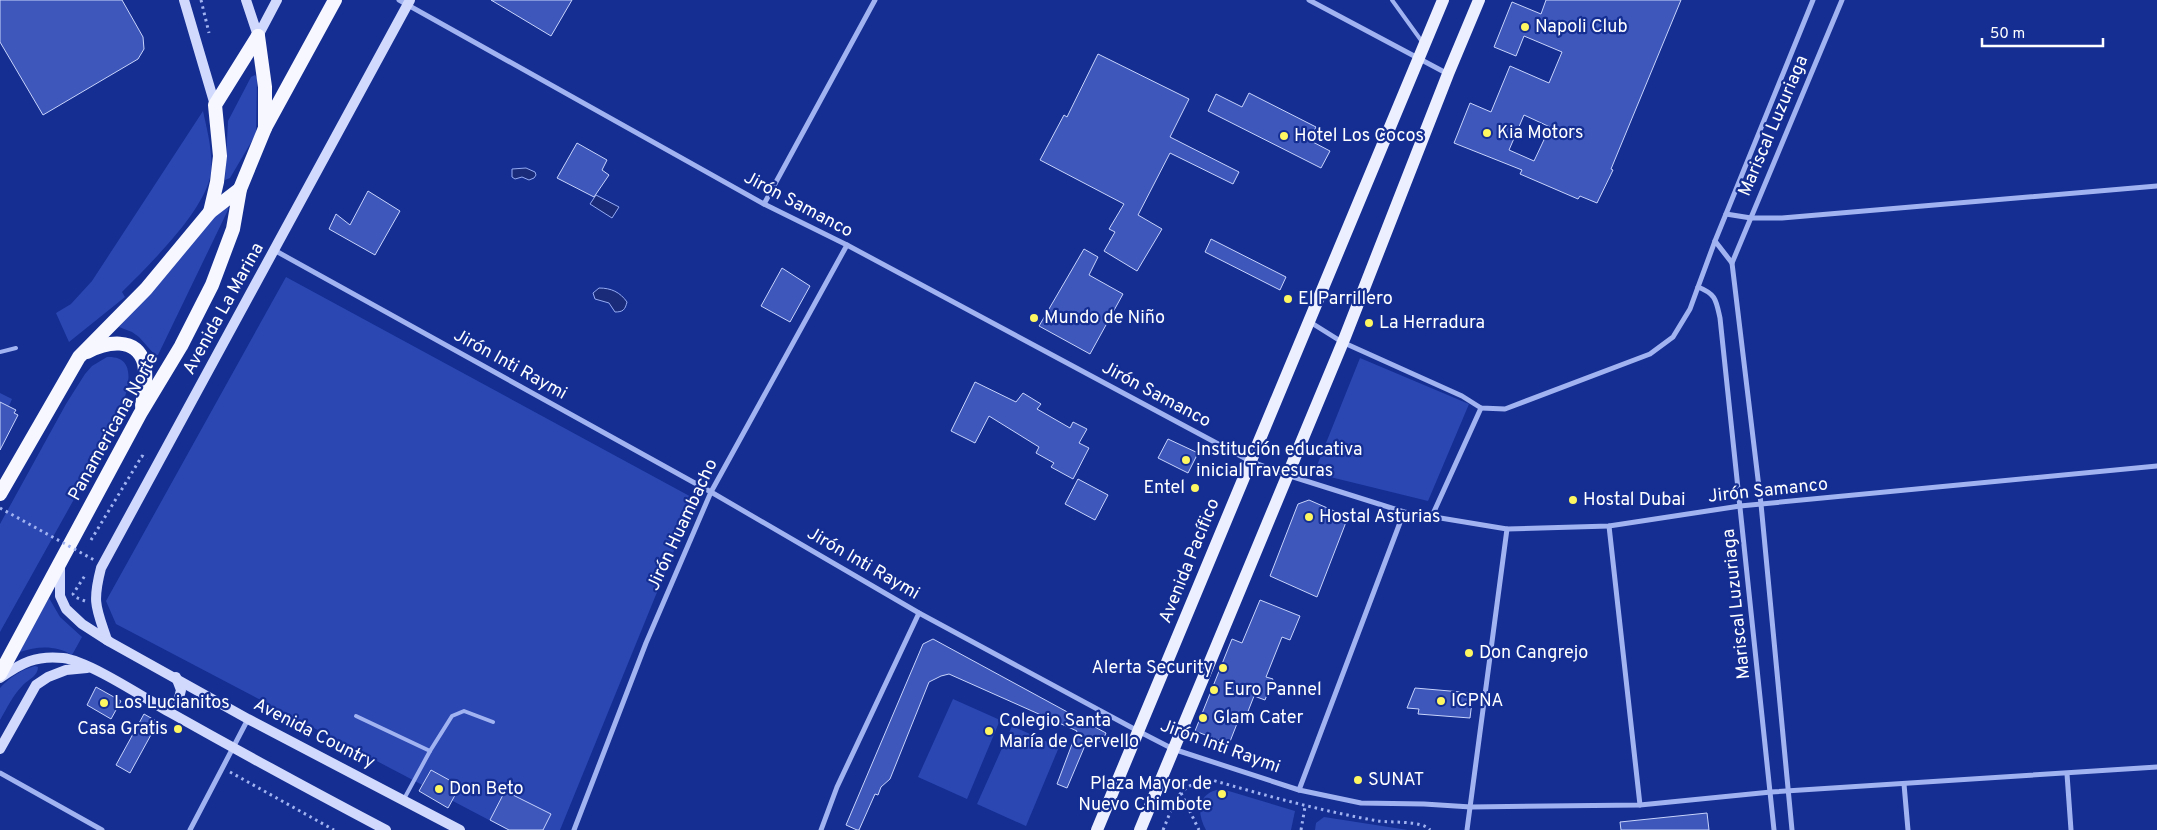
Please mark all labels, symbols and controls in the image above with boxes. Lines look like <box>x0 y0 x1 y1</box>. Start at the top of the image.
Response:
scale bar <box>1982 15 2103 47</box>
place label: Napoli Club <box>1535 16 1628 39</box>
marker: Napoli Club <box>1519 21 1531 33</box>
text: 50 m <box>1990 25 2025 44</box>
street label: Mariscal Luzuriaga <box>1734 52 1814 200</box>
place label: Kia Motors <box>1497 122 1583 145</box>
place label: Hotel Los Cocos <box>1294 125 1424 148</box>
marker: Kia Motors <box>1481 127 1493 139</box>
marker: Hotel Los Cocos <box>1278 130 1290 142</box>
street label: Jirón Samanco <box>739 167 857 243</box>
street label: Avenida La Marina <box>178 239 270 379</box>
place label: El Parrillero <box>1298 288 1393 311</box>
marker: El Parrillero <box>1282 293 1294 305</box>
place label: Mundo de Niño <box>1044 307 1165 330</box>
marker: Mundo de Niño <box>1028 312 1040 324</box>
place label: La Herradura <box>1379 312 1485 335</box>
marker: La Herradura <box>1363 317 1375 329</box>
street label: Jirón Inti Raymi <box>449 324 571 406</box>
street label: Panamericana Norte <box>64 349 164 505</box>
street label: Jirón Samanco <box>1097 357 1215 433</box>
place label: Institución educativa inicial Travesuras <box>1196 439 1362 483</box>
marker: Institución educativa inicial Travesuras <box>1180 454 1192 466</box>
street label: Jirón Huambacho <box>642 455 724 595</box>
street label: Jirón Samanco <box>1707 473 1829 509</box>
place label: Entel <box>1143 477 1185 500</box>
marker: Entel <box>1189 482 1201 494</box>
place label: Hostal Dubai <box>1583 489 1686 512</box>
marker: Hostal Dubai <box>1567 494 1579 506</box>
street label: Avenida Pacífico <box>1154 495 1226 627</box>
place label: Hostal Asturias <box>1319 506 1440 529</box>
marker: Hostal Asturias <box>1303 511 1315 523</box>
street label: Jirón Inti Raymi <box>803 522 923 606</box>
street label: Mariscal Luzuriaga <box>1718 528 1756 680</box>
place label: Don Cangrejo <box>1479 642 1588 665</box>
marker: Don Cangrejo <box>1463 647 1475 659</box>
place label: Alerta Security <box>1092 657 1213 680</box>
marker: Alerta Security <box>1217 662 1229 674</box>
place label: Euro Pannel <box>1224 679 1322 702</box>
marker: Euro Pannel <box>1208 684 1220 696</box>
place label: ICPNA <box>1451 690 1504 713</box>
place label: Los Lucianitos <box>114 692 230 715</box>
street label: Avenida Country <box>249 693 379 775</box>
marker: ICPNA <box>1435 695 1447 707</box>
marker: Los Lucianitos <box>98 697 110 709</box>
place label: Glam Cater <box>1213 707 1304 730</box>
place label: Colegio Santa María de Cervello <box>999 710 1139 754</box>
marker: Glam Cater <box>1197 712 1209 724</box>
street label: Jirón Inti Raymi <box>1157 715 1283 779</box>
place label: Casa Gratis <box>77 718 168 741</box>
marker: Casa Gratis <box>172 723 184 735</box>
marker: Colegio Santa María de Cervello <box>983 725 995 737</box>
place label: SUNAT <box>1368 769 1424 792</box>
place label: Plaza Mayor de Nuevo Chimbote <box>1078 773 1212 817</box>
marker: SUNAT <box>1352 774 1364 786</box>
place label: Don Beto <box>449 778 524 801</box>
marker: Don Beto <box>433 783 445 795</box>
marker: Plaza Mayor de Nuevo Chimbote <box>1216 788 1228 800</box>

